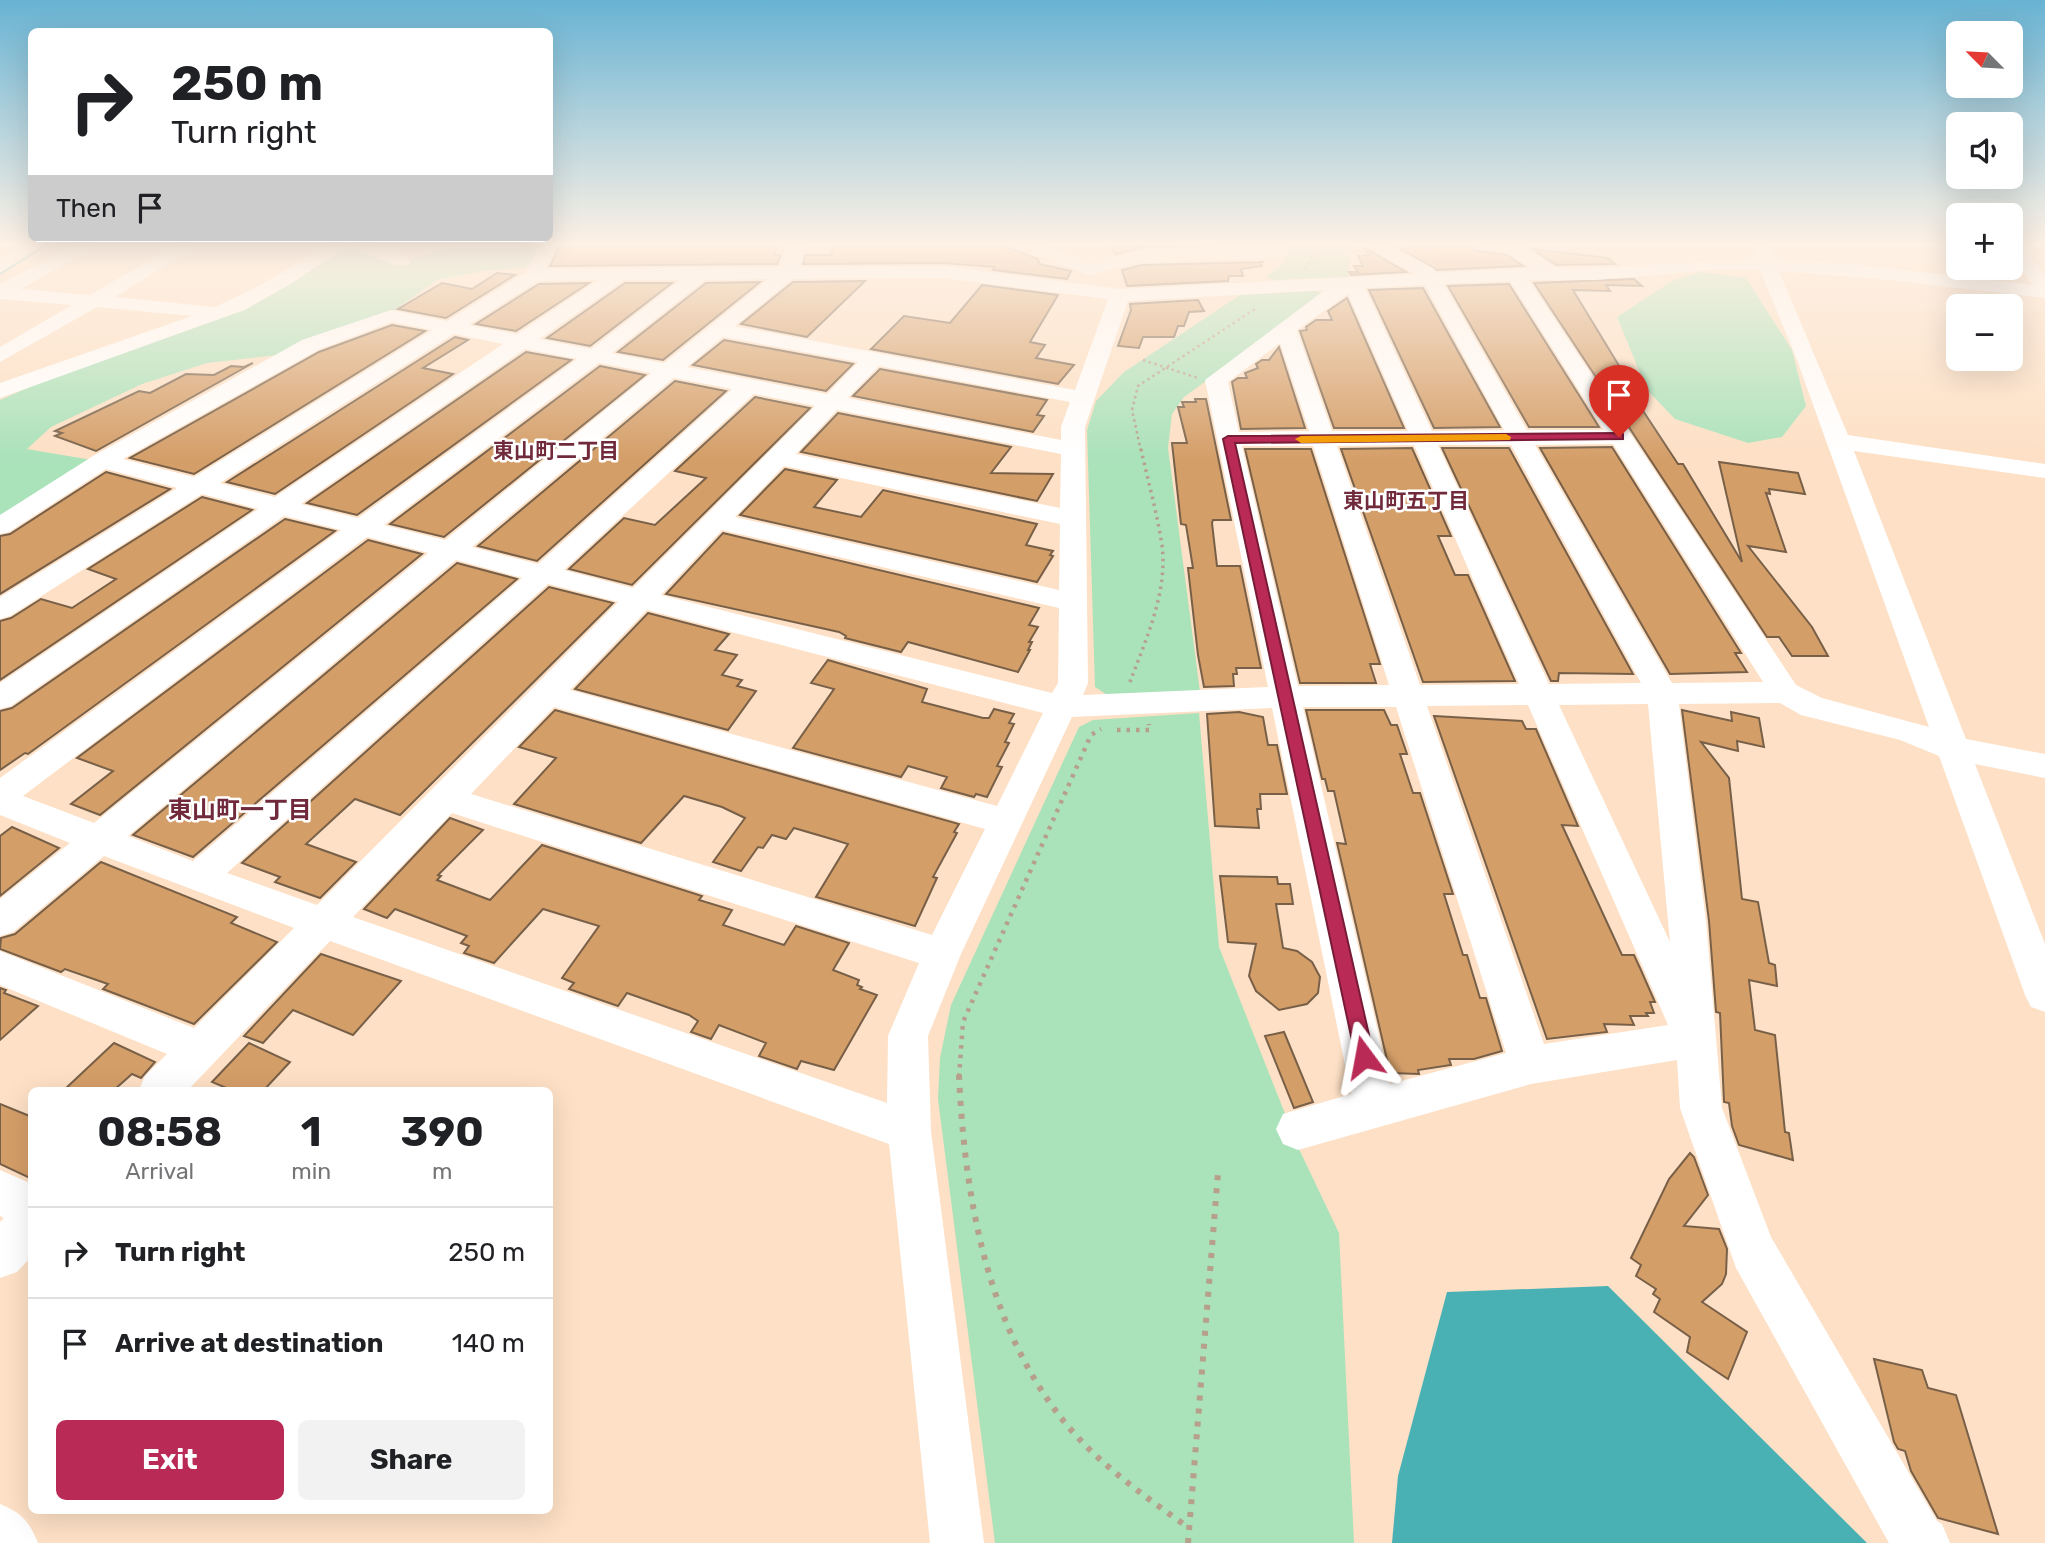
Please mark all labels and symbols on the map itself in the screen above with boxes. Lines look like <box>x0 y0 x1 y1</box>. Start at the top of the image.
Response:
north arrow <box>1946 21 2023 98</box>
pin <box>1589 365 1649 437</box>
district label: 東山町二丁目 <box>493 438 619 463</box>
district label: 東山町五丁目 <box>1343 488 1469 513</box>
district label: 東山町一丁目 <box>168 796 312 824</box>
position arrow <box>1327 1020 1401 1094</box>

